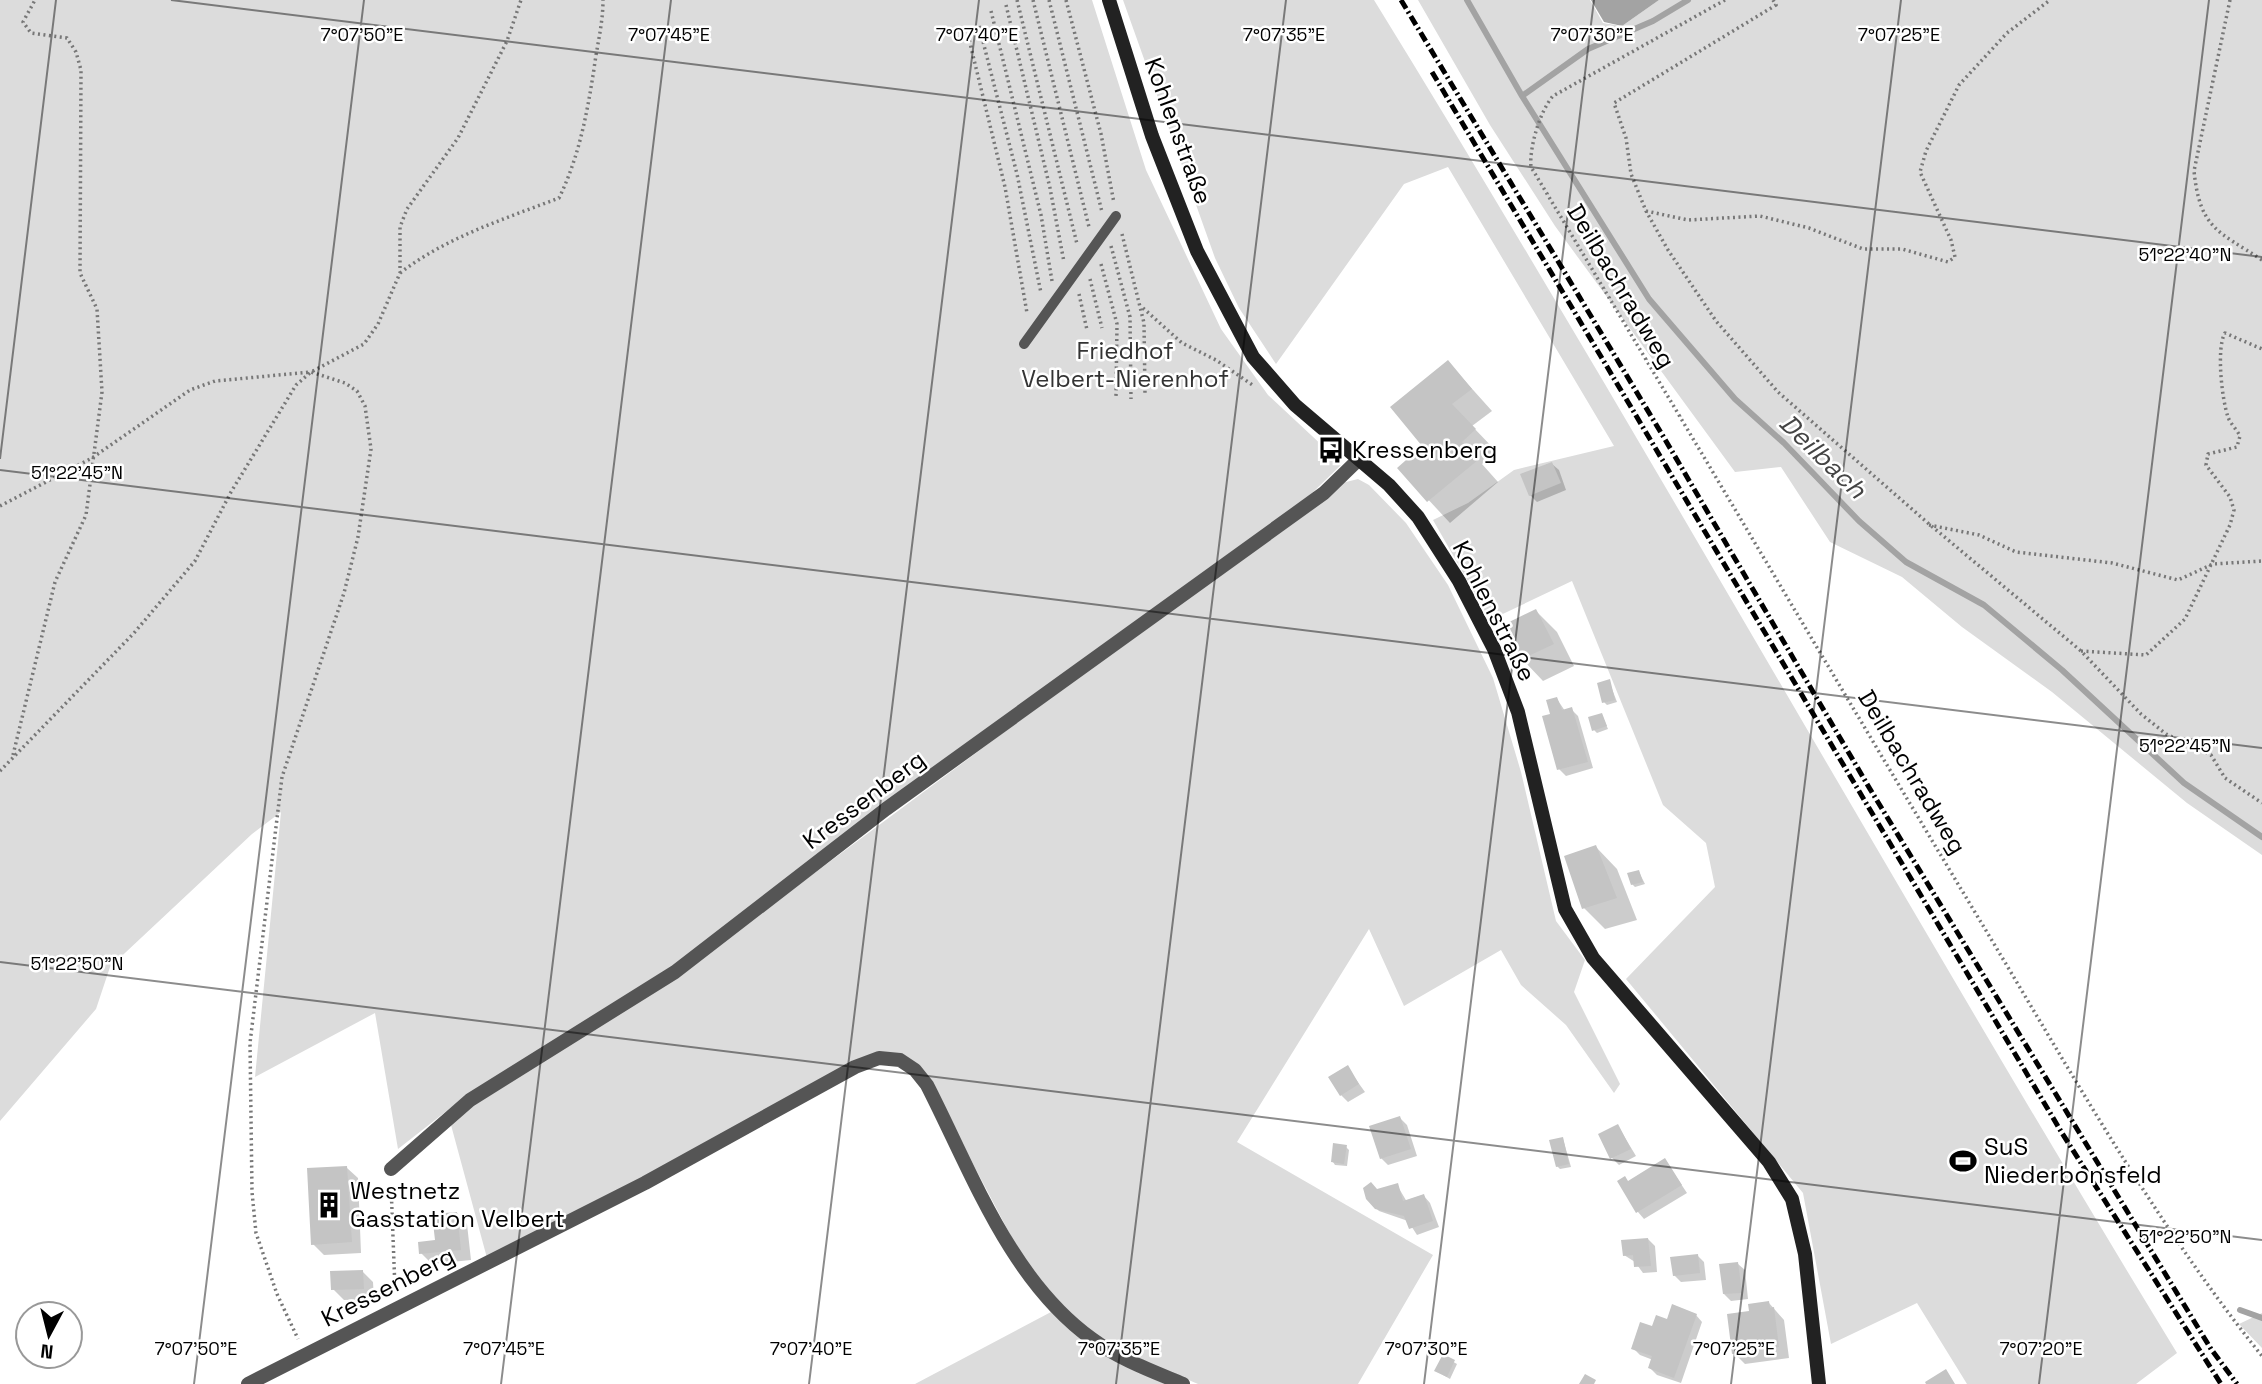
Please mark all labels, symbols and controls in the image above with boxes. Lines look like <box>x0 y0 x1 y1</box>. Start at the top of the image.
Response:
text: 7°07'50"E <box>321 23 404 46</box>
text: 7°07'45"E <box>628 23 710 46</box>
text: 7°07'40"E <box>936 23 1018 46</box>
text: 7°07'35"E <box>1243 23 1325 46</box>
text: 7°07'30"E <box>1550 23 1634 46</box>
text: 7°07'25"E <box>1858 23 1940 46</box>
street label: Kohlenstraße <box>1138 53 1219 208</box>
street label: Deilbachradweg <box>1560 198 1683 373</box>
text: 51°22'40"N <box>2139 243 2231 266</box>
park label: Friedhof Velbert-Nierenhof <box>1021 335 1229 394</box>
water label: Deilbach <box>1772 406 1874 507</box>
place label: Kressenberg <box>1352 434 1497 465</box>
bus stop icon: Kressenberg <box>1316 435 1346 465</box>
text: 51°22'45"N <box>31 461 123 484</box>
street label: Kohlenstraße <box>1446 535 1543 686</box>
street label: Deilbachradweg <box>1851 684 1974 859</box>
text: 51°22'45"N <box>2139 734 2231 757</box>
street label: Kressenberg <box>796 743 931 856</box>
text: 51°22'50"N <box>30 952 124 975</box>
place label: SuS Niederbonsfeld <box>1984 1131 2162 1190</box>
sports icon: SuS Niederbonsfeld <box>1948 1146 1978 1176</box>
place label: Westnetz Gasstation Velbert <box>350 1175 565 1234</box>
building icon: Westnetz Gasstation Velbert <box>314 1190 344 1220</box>
text: 51°22'50"N <box>2138 1225 2232 1248</box>
street label: Kressenberg <box>316 1240 460 1333</box>
north arrow <box>14 1300 84 1370</box>
text: 7°07'50"E <box>155 1337 238 1360</box>
text: 7°07'45"E <box>463 1337 545 1360</box>
text: 7°07'40"E <box>770 1337 852 1360</box>
text: 7°07'35"E <box>1078 1337 1160 1360</box>
text: 7°07'30"E <box>1384 1337 1468 1360</box>
text: 7°07'25"E <box>1693 1337 1775 1360</box>
text: 7°07'20"E <box>1999 1337 2083 1360</box>
text: N <box>39 1338 55 1365</box>

